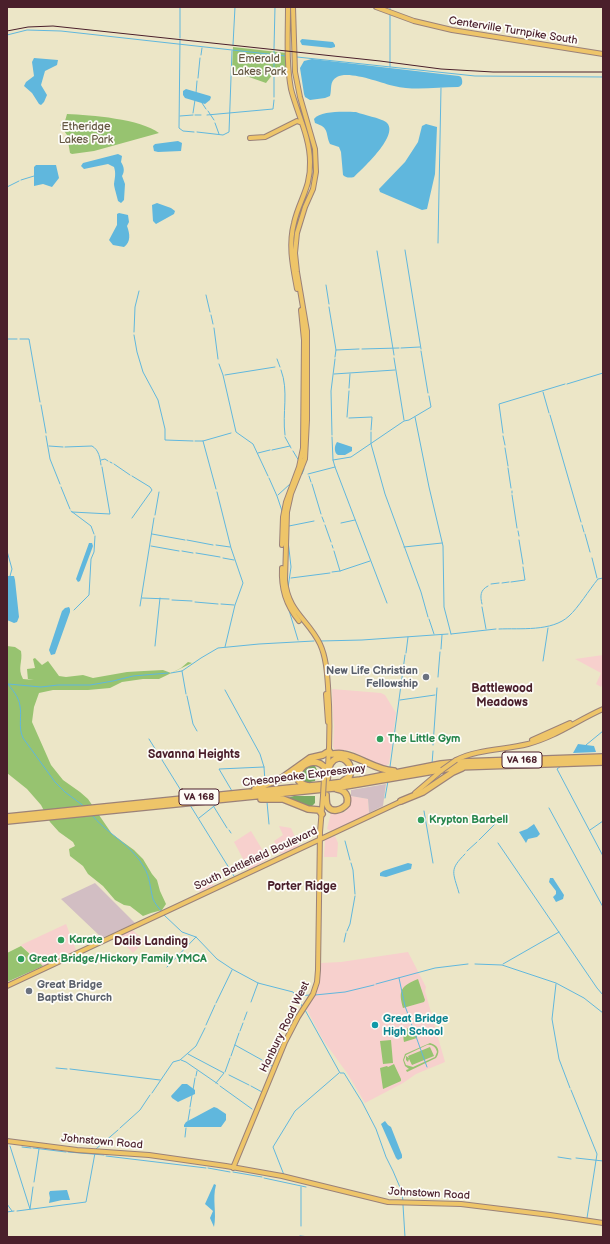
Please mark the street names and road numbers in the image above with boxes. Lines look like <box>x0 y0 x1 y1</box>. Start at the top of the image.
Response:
street label: Centerville Turnpike South <box>448 14 578 48</box>
road number: VA 168 <box>502 752 542 768</box>
street label: Chesapeake Expressway <box>241 762 367 790</box>
road number: VA 168 <box>179 789 219 805</box>
street label: South Battlefield Boulevard <box>192 825 320 893</box>
street label: Hanbury Road West <box>257 979 313 1075</box>
street label: Johnstown Road <box>61 1132 143 1152</box>
street label: Johnstown Road <box>388 1185 470 1203</box>

